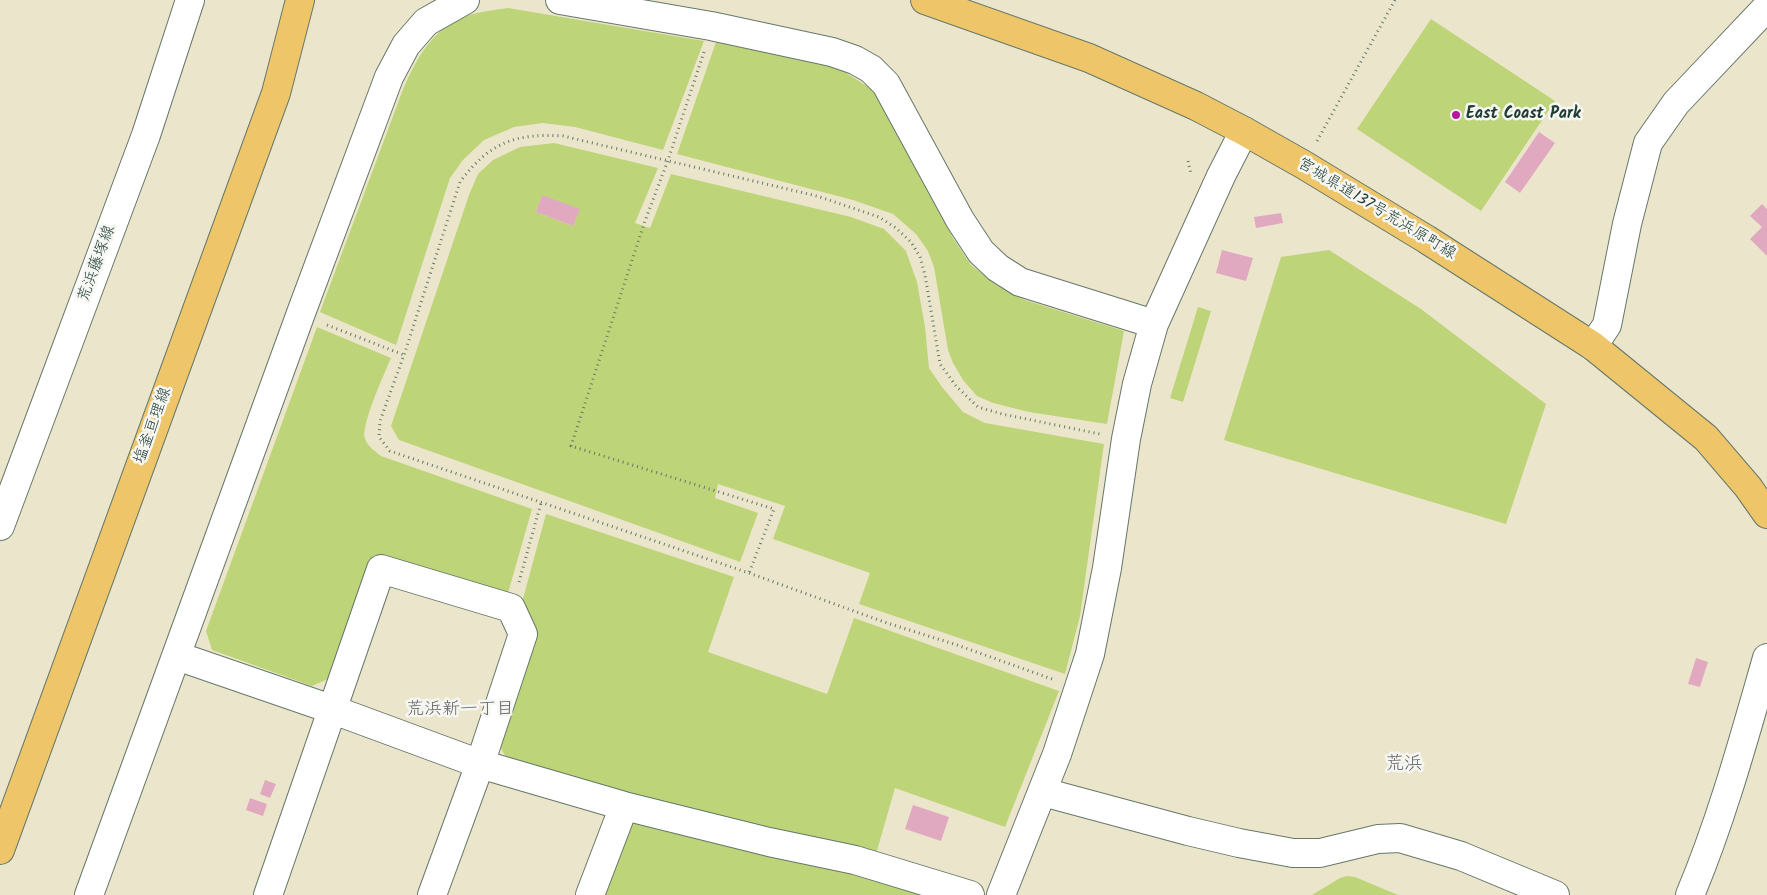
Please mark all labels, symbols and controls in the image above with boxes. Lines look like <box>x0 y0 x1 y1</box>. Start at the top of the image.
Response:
place label: East Coast Park <box>1466 105 1581 125</box>
marker: East Coast Park <box>1450 109 1462 121</box>
street label: 宮城県道137号荒浜原町線 <box>1293 155 1459 265</box>
street label: 荒浜藤塚線 <box>75 223 121 305</box>
street label: 塩釜亘理線 <box>131 385 177 467</box>
district label: 荒浜新一丁目 <box>406 700 514 722</box>
district label: 荒浜 <box>1385 755 1423 777</box>

